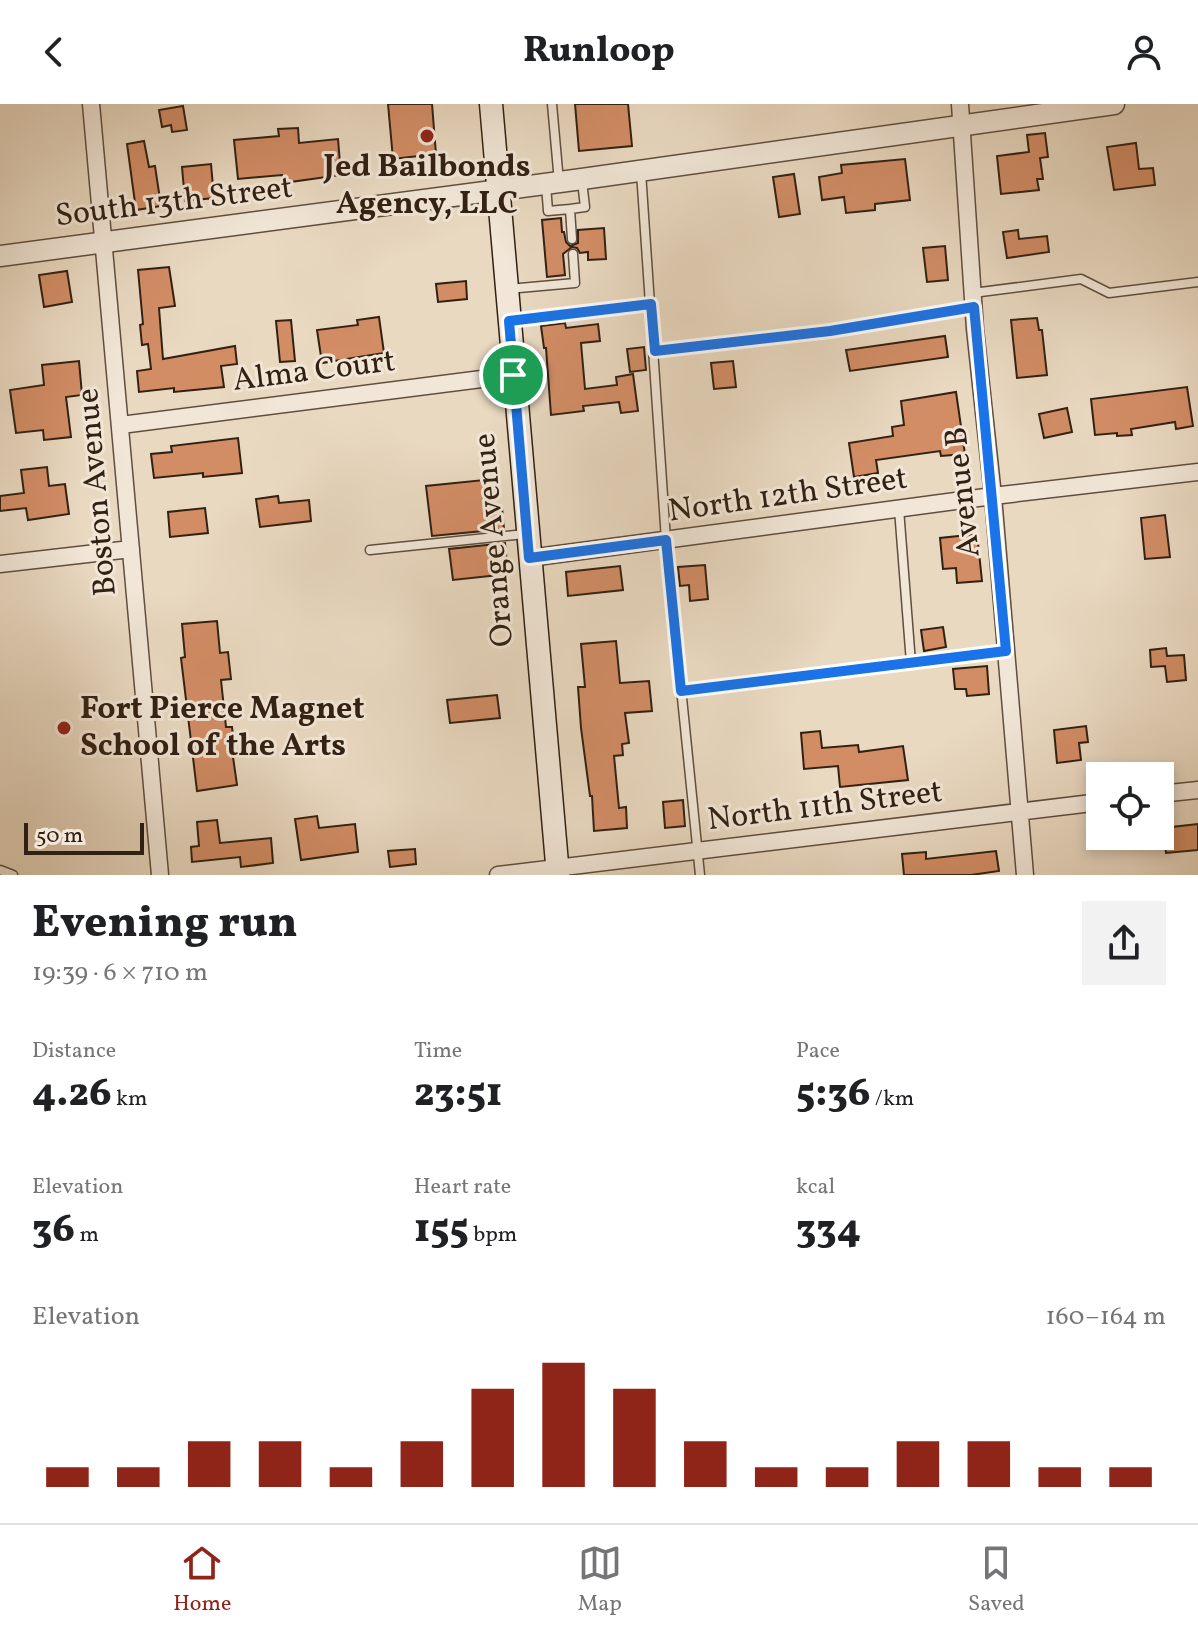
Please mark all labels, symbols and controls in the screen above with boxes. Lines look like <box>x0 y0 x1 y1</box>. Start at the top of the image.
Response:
text: Runloop <box>523 27 675 77</box>
icon: back <box>32 30 76 74</box>
icon: person <box>1122 30 1166 74</box>
marker: Jed Bailbonds Agency, LLC <box>418 127 436 145</box>
place label: Jed Bailbonds Agency, LLC <box>322 146 531 227</box>
street label: South 13th Street <box>53 167 295 239</box>
street label: Alma Court <box>230 340 398 404</box>
pin <box>479 341 547 409</box>
icon: arrive <box>491 353 535 397</box>
street label: Boston Avenue <box>67 386 129 598</box>
street label: Avenue B <box>935 425 993 559</box>
street label: Orange Avenue <box>464 431 526 649</box>
street label: North 12th Street <box>666 457 910 535</box>
place label: Fort Pierce Magnet School of the Arts <box>80 688 364 769</box>
marker: Fort Pierce Magnet School of the Arts <box>55 719 73 737</box>
map controls <box>1086 762 1174 850</box>
button: locate <box>1086 762 1174 850</box>
street label: North 11th Street <box>705 771 945 843</box>
scale bar <box>24 819 144 855</box>
text: 50 m <box>36 821 83 852</box>
text: Evening run <box>32 894 298 955</box>
button: share <box>1082 901 1166 985</box>
text: 19:39 · 6 × 710 m <box>32 955 208 991</box>
text: Distance <box>32 1036 116 1067</box>
text: Time <box>414 1036 462 1067</box>
text: Pace <box>796 1036 840 1067</box>
text: 4.26 <box>32 1067 112 1123</box>
text: 23:51 <box>414 1067 502 1123</box>
text: 5:36 <box>796 1067 870 1123</box>
text: km <box>112 1084 147 1115</box>
text: /km <box>870 1084 914 1115</box>
text: Elevation <box>32 1172 123 1203</box>
text: Heart rate <box>414 1172 511 1203</box>
text: kcal <box>796 1172 835 1203</box>
text: 36 <box>32 1203 75 1259</box>
text: 155 <box>414 1203 469 1259</box>
text: 334 <box>796 1203 861 1259</box>
text: m <box>75 1220 99 1251</box>
text: bpm <box>469 1220 517 1251</box>
text: Elevation <box>32 1299 140 1335</box>
text: 160–164 m <box>1045 1299 1166 1335</box>
tab: Home <box>173 1541 231 1620</box>
tab: Map <box>578 1541 622 1620</box>
tab: Saved <box>968 1541 1025 1620</box>

